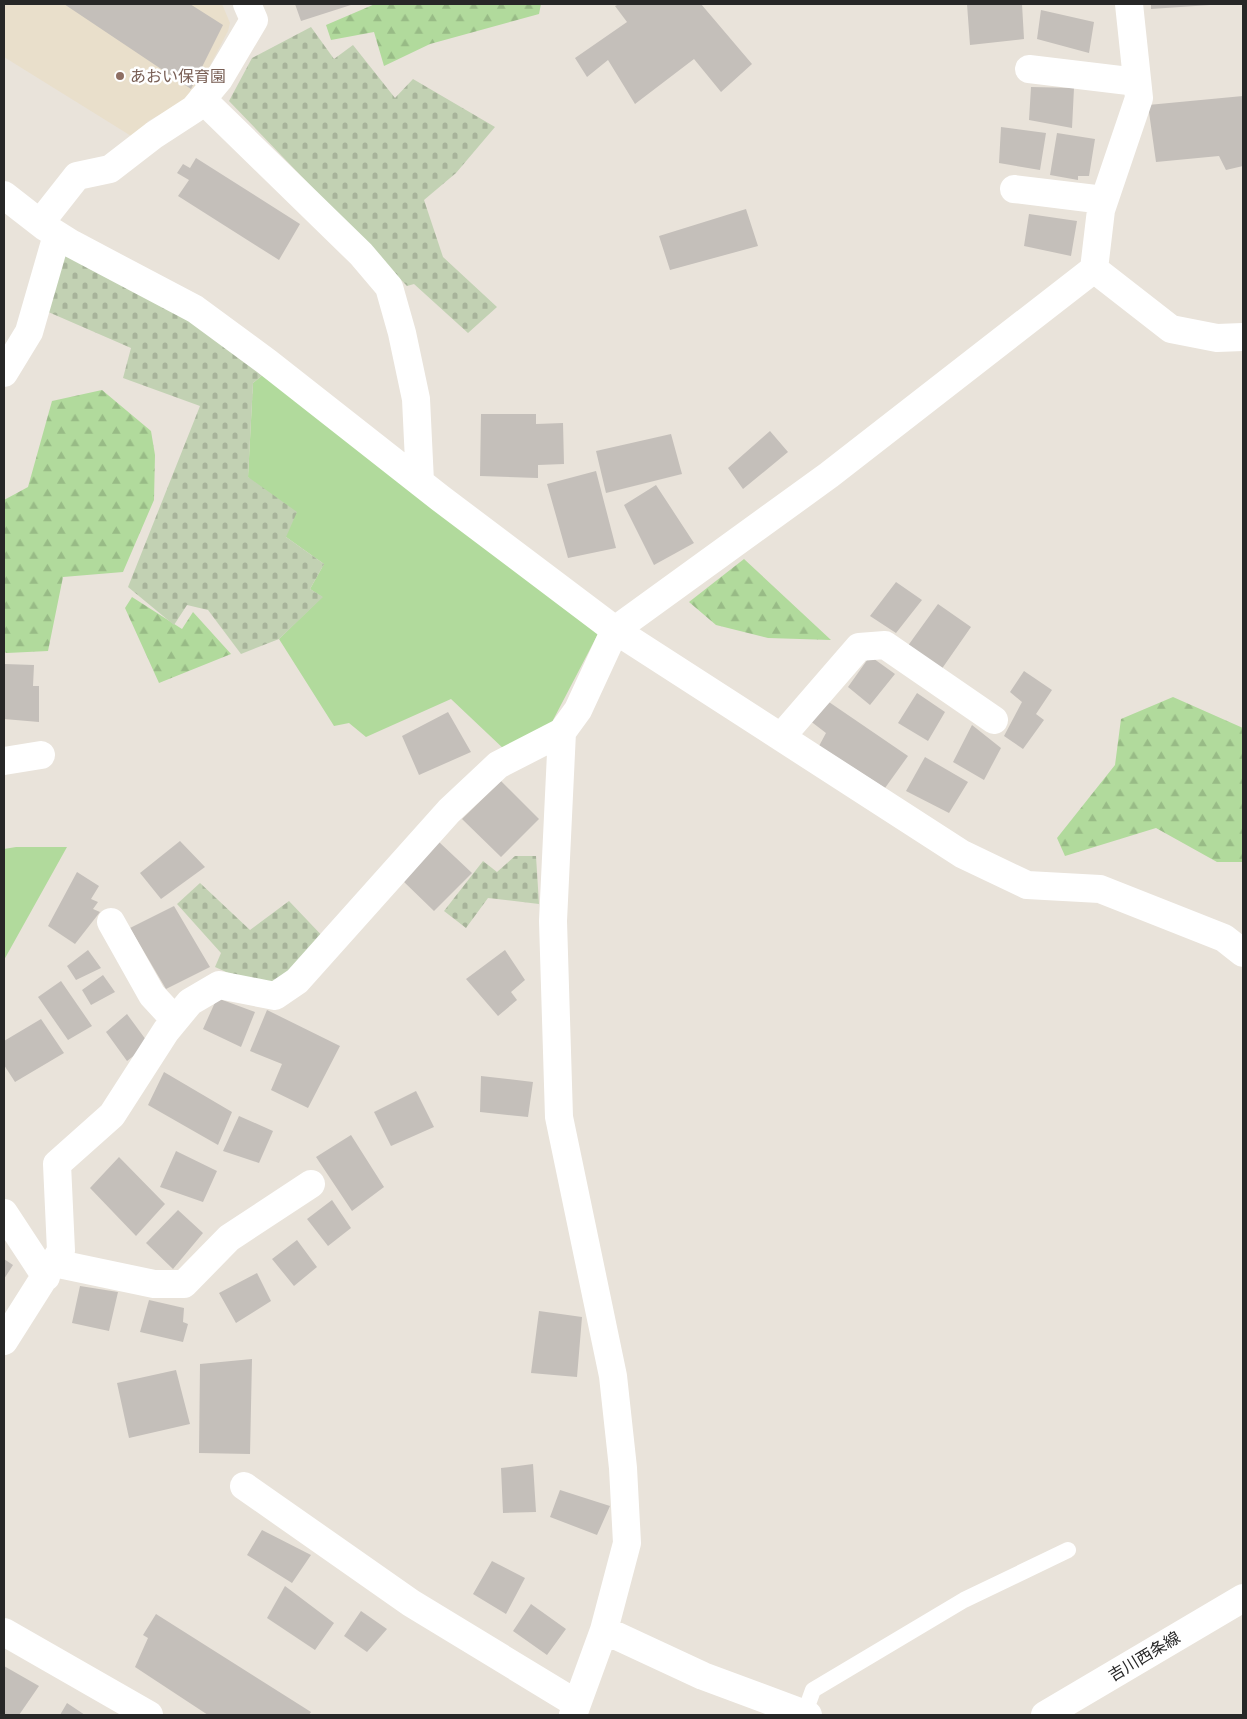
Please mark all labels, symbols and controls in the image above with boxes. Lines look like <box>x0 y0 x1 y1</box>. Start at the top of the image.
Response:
place label: あおい保育園 <box>130 67 226 86</box>
marker: あおい保育園 <box>114 70 126 82</box>
street label: 吉川西条線 <box>1105 1628 1183 1685</box>

